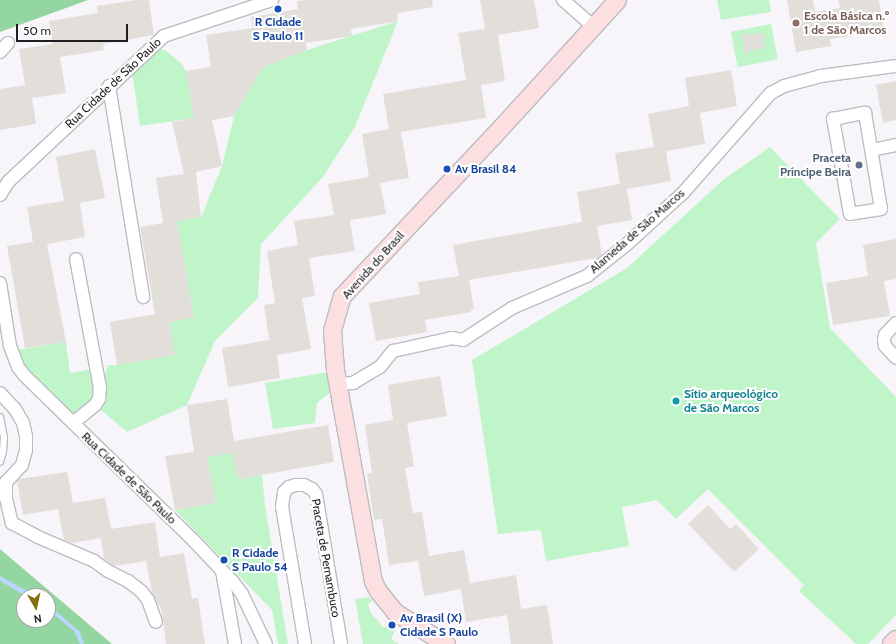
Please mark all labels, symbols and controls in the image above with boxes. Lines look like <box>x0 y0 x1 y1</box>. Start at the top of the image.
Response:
marker: R Cidade S Paulo 11 <box>273 4 283 14</box>
place label: Escola Básica n.º 1 de São Marcos <box>804 9 889 37</box>
place label: R Cidade S Paulo 11 <box>253 15 303 43</box>
scale bar <box>18 16 130 42</box>
marker: Escola Básica n.º 1 de São Marcos <box>791 18 801 28</box>
text: 50 m <box>23 23 51 38</box>
street label: Rua Cidade de São Paulo <box>62 35 164 131</box>
place label: Praceta Príncipe Beira <box>780 151 851 179</box>
marker: Praceta Príncipe Beira <box>854 160 864 170</box>
place label: Av Brasil 84 <box>455 162 517 176</box>
marker: Av Brasil 84 <box>442 164 452 174</box>
street label: Alameda de São Marcos <box>587 186 687 276</box>
street label: Avenida do Brasil <box>339 228 407 302</box>
place label: Sítio arqueológico de São Marcos <box>684 387 778 415</box>
marker: Sítio arqueológico de São Marcos <box>671 396 681 406</box>
street label: Rua Cidade de São Paulo <box>79 429 179 527</box>
street label: Praceta de Pernambuco <box>308 498 344 618</box>
place label: R Cidade S Paulo 54 <box>232 546 288 574</box>
marker: R Cidade S Paulo 54 <box>219 555 229 565</box>
north arrow <box>16 588 56 628</box>
text: N <box>33 611 43 626</box>
place label: Av Brasil (X) Cidade S Paulo <box>400 611 478 639</box>
marker: Av Brasil (X) Cidade S Paulo <box>387 620 397 630</box>

